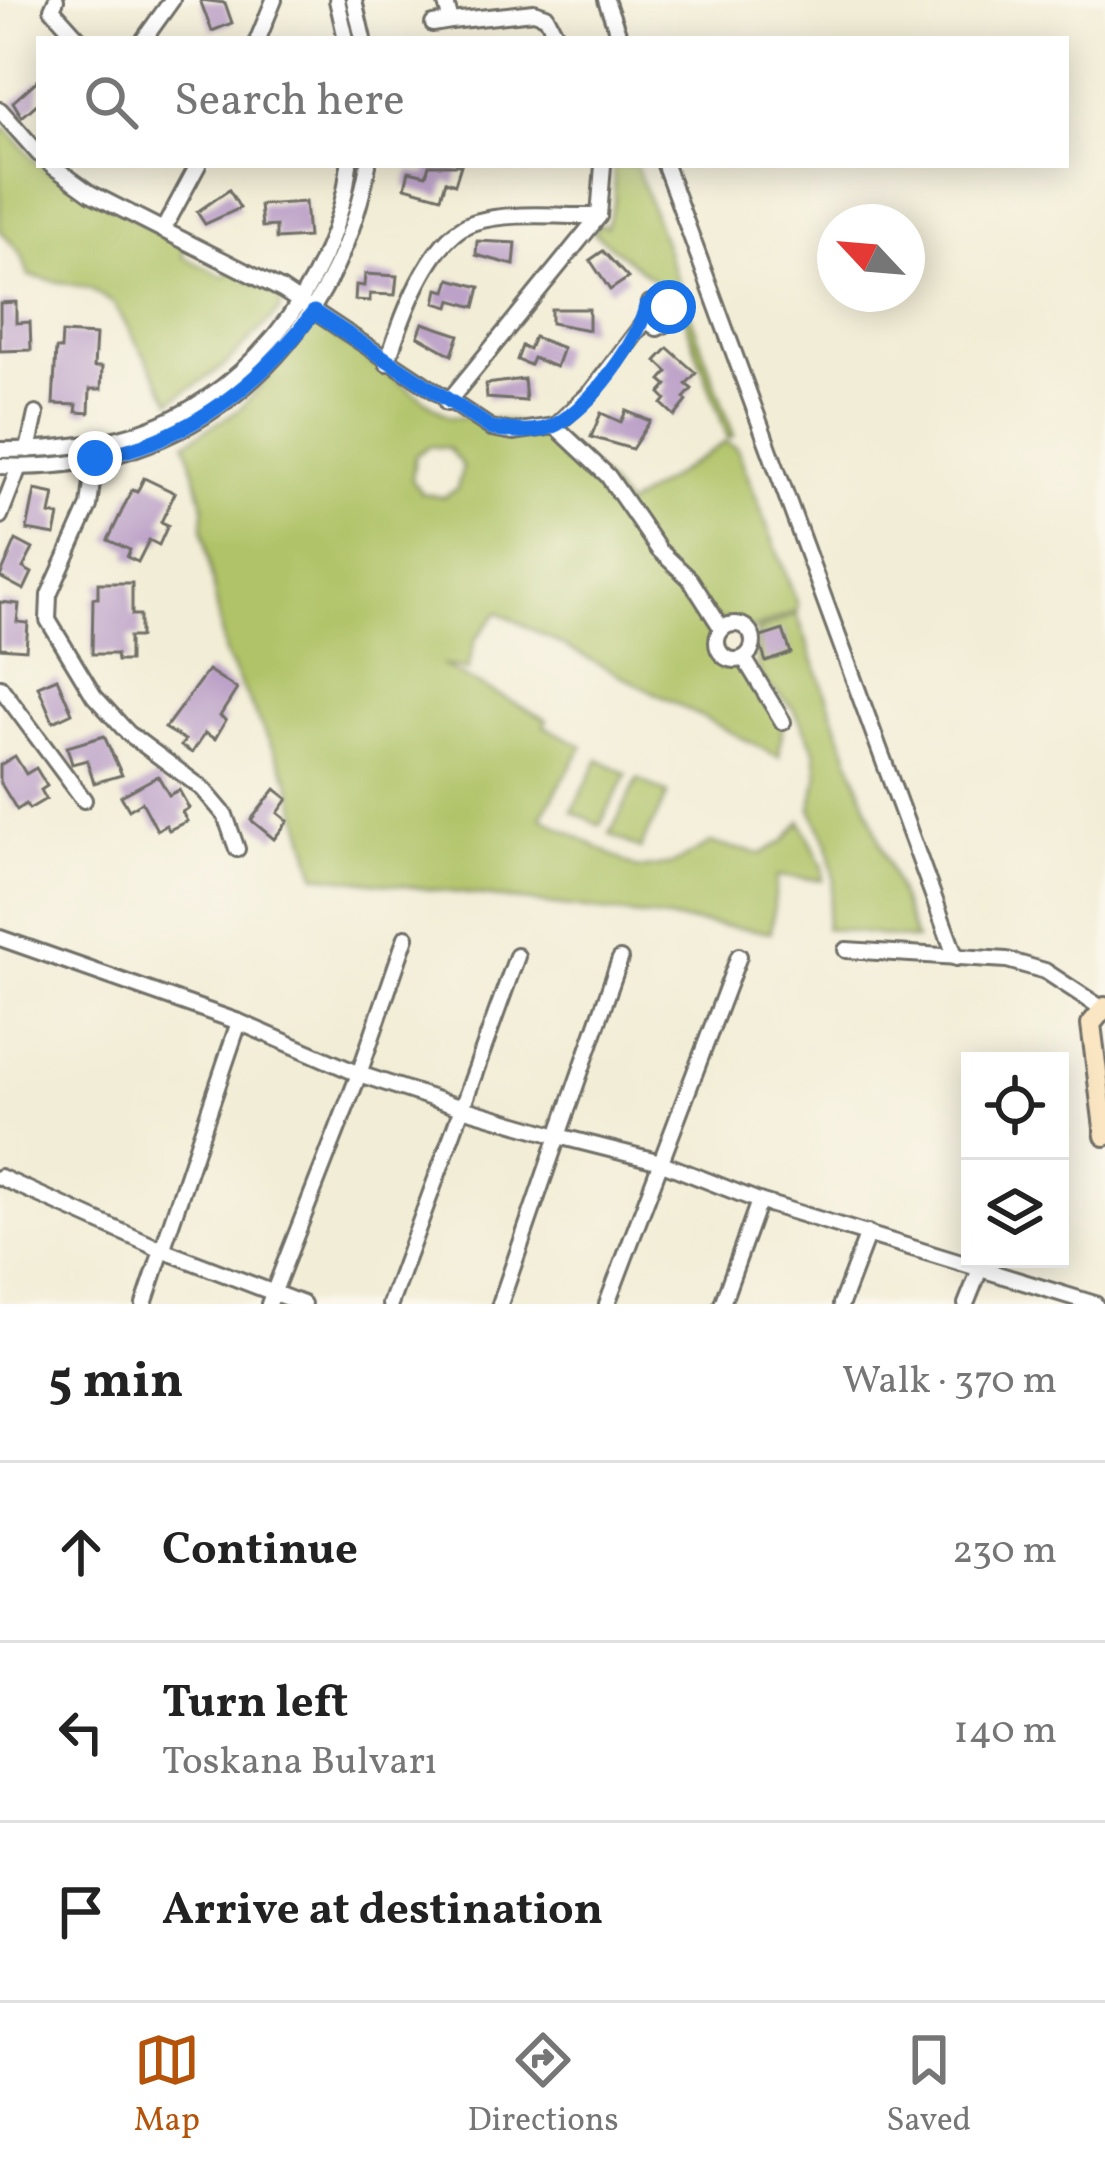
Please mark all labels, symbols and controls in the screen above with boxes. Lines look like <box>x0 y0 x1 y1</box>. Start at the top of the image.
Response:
search box <box>36 36 1069 168</box>
icon: search <box>78 69 144 135</box>
text: Search here <box>174 71 405 134</box>
north arrow <box>817 204 925 312</box>
route start <box>642 280 696 334</box>
route end <box>68 431 122 485</box>
map controls <box>961 1052 1069 1268</box>
button: locate <box>961 1052 1069 1160</box>
button: layers <box>961 1160 1069 1268</box>
text: 5 min <box>48 1347 184 1418</box>
text: Walk · 370 m <box>842 1355 1057 1409</box>
icon: ahead <box>48 1519 114 1585</box>
text: Continue <box>162 1520 358 1583</box>
text: 230 m <box>952 1525 1057 1579</box>
text: Turn left <box>162 1673 348 1736</box>
icon: left <box>48 1699 114 1765</box>
text: 140 m <box>954 1705 1057 1759</box>
text: Toskana Bulvarı <box>162 1736 437 1790</box>
icon: arrive <box>48 1879 114 1945</box>
text: Arrive at destination <box>162 1880 603 1943</box>
tab: Map <box>134 2027 200 2145</box>
tab: Directions <box>467 2027 619 2145</box>
tab: Saved <box>886 2027 971 2145</box>

